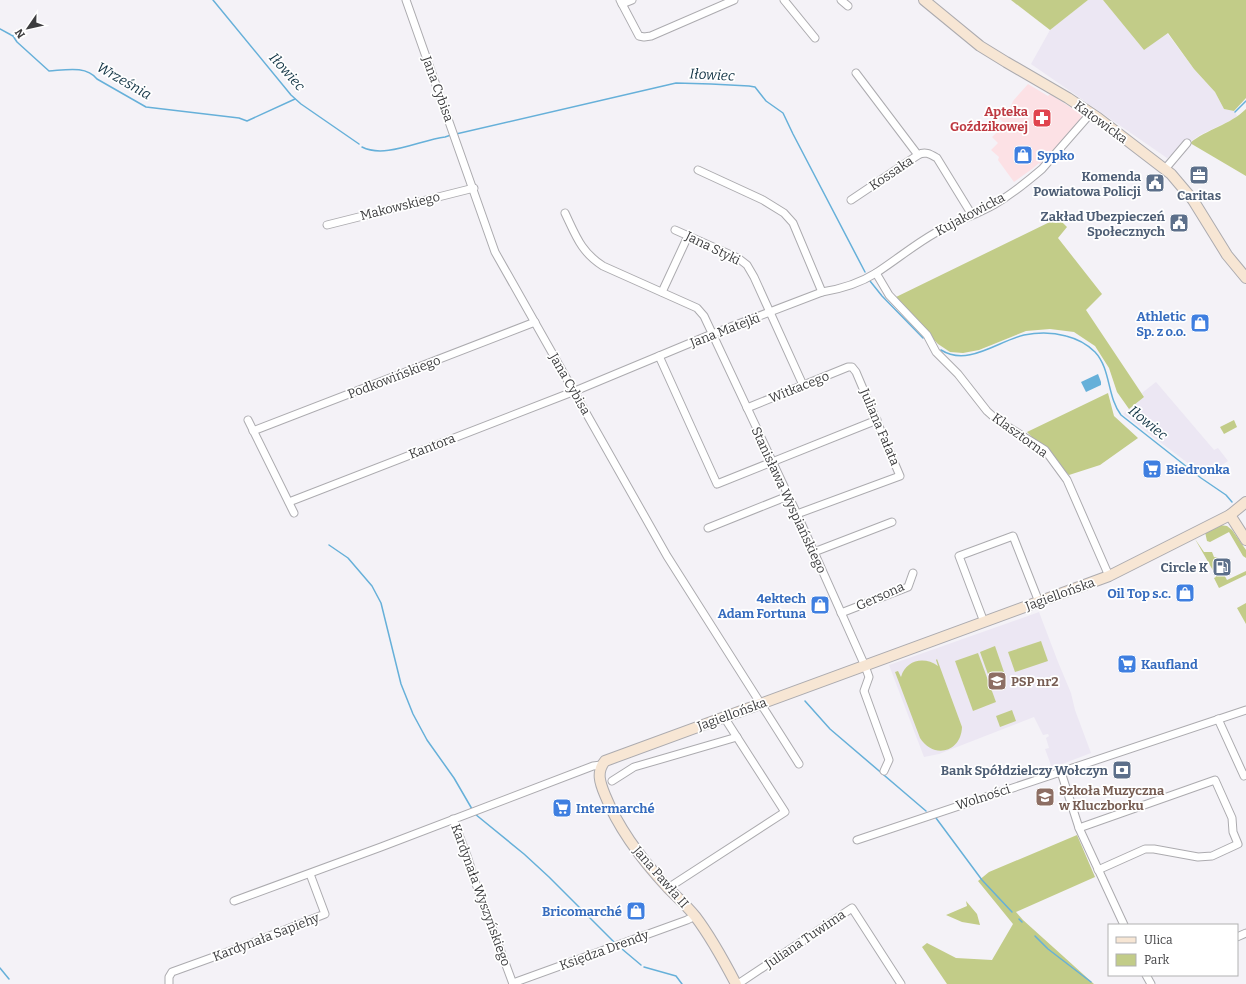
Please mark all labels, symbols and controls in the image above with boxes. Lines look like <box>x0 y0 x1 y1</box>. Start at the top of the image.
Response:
north arrow <box>8 8 48 48</box>
text: N <box>12 26 28 40</box>
water label: Iłowiec <box>266 49 309 95</box>
street label: Jana Cybisa <box>419 53 457 124</box>
water label: Września <box>94 59 154 103</box>
water label: Iłowiec <box>689 65 735 85</box>
street label: Katowicka <box>1071 98 1131 146</box>
place label: Apteka Goździkowej <box>950 104 1029 135</box>
pharmacy icon: Apteka Goździkowej <box>1031 107 1053 129</box>
shop icon: Sypko <box>1012 144 1034 166</box>
place label: Sypko <box>1037 148 1075 163</box>
street label: Kossaka <box>866 153 916 193</box>
office icon: Caritas <box>1188 164 1210 186</box>
place label: Komenda Powiatowa Policji <box>1033 169 1142 200</box>
public building icon: Komenda Powiatowa Policji <box>1144 172 1166 194</box>
place label: Caritas <box>1177 188 1221 203</box>
street label: Makowskiego <box>359 189 441 223</box>
street label: Kujakowicka <box>933 189 1007 239</box>
place label: Zakład Ubezpieczeń Społecznych <box>1041 209 1166 239</box>
public building icon: Zakład Ubezpieczeń Społecznych <box>1168 212 1190 234</box>
street label: Jana Styki <box>682 228 743 268</box>
place label: Athletic Sp. z o.o. <box>1136 309 1186 339</box>
street label: Jana Matejki <box>687 310 762 351</box>
shop icon: Athletic Sp. z o.o. <box>1189 312 1211 334</box>
street label: Jana Cybisa <box>546 350 594 417</box>
street label: Podkowińskiego <box>345 352 443 402</box>
street label: Witkacego <box>767 368 831 406</box>
street label: Juliana Fałata <box>857 385 903 468</box>
water label: Iłowiec <box>1125 402 1171 444</box>
street label: Klasztorna <box>989 410 1051 460</box>
street label: Stanisława Wyspiańskiego <box>748 424 830 576</box>
street label: Kantora <box>407 430 457 462</box>
supermarket icon: Biedronka <box>1141 458 1163 480</box>
place label: Biedronka <box>1166 462 1231 477</box>
fuel station icon: Circle K <box>1211 556 1233 578</box>
place label: Circle K <box>1161 560 1209 575</box>
street label: Jagiellońska <box>1022 575 1097 614</box>
street label: Gersona <box>854 579 906 613</box>
shop icon: Oil Top s.c. <box>1174 582 1196 604</box>
place label: Oil Top s.c. <box>1107 586 1171 601</box>
place label: 4ektech Adam Fortuna <box>718 591 807 621</box>
shop icon: 4ektech Adam Fortuna <box>809 594 831 616</box>
supermarket icon: Kaufland <box>1116 653 1138 675</box>
place label: Kaufland <box>1141 657 1198 672</box>
school or university icon: PSP nr2 <box>986 670 1008 692</box>
place label: PSP nr2 <box>1011 674 1059 689</box>
street label: Jagiellońska <box>694 695 769 734</box>
bank icon: Bank Spółdzielczy Wołczyn <box>1111 759 1133 781</box>
place label: Bank Spółdzielczy Wołczyn <box>941 763 1109 778</box>
street label: Wolności <box>954 781 1012 813</box>
place label: Szkoła Muzyczna w Kluczborku <box>1058 783 1165 813</box>
school or university icon: Szkoła Muzyczna w Kluczborku <box>1034 786 1056 808</box>
supermarket icon: Intermarché <box>551 797 573 819</box>
place label: Intermarché <box>576 801 655 816</box>
street label: Kardynała Wyszyńskiego <box>448 822 514 968</box>
street label: Jana Pawła II <box>629 842 692 911</box>
shop icon: Bricomarché <box>625 900 647 922</box>
place label: Bricomarché <box>542 904 622 919</box>
street label: Juliana Tuwima <box>761 907 848 972</box>
street label: Kardynała Sapiehy <box>211 910 321 964</box>
legend <box>1108 924 1238 976</box>
street label: Księdza Drendy <box>557 927 651 973</box>
text: Ulica <box>1144 933 1173 947</box>
text: Park <box>1144 953 1170 967</box>

